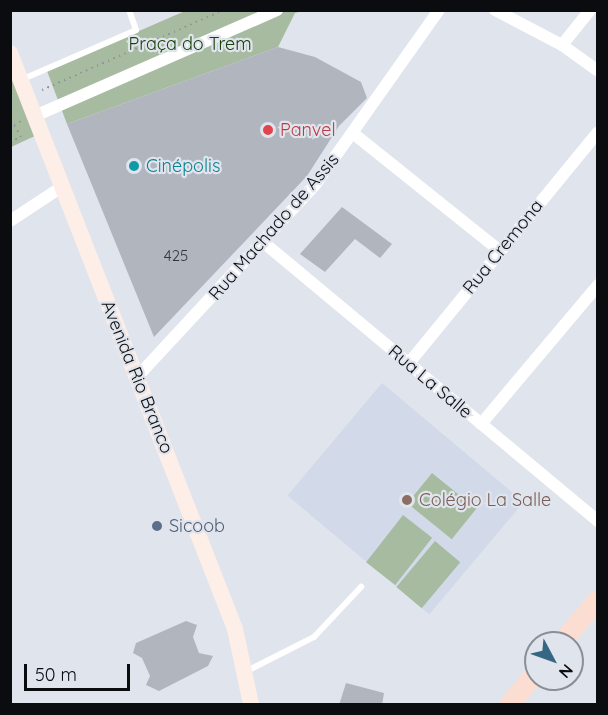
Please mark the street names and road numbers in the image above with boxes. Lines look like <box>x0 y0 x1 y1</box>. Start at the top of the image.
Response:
street label: Rua Machado de Assis <box>204 149 344 305</box>
street label: Rua Cremona <box>458 196 548 298</box>
street label: Avenida Rio Branco <box>96 297 178 457</box>
street label: Rua La Salle <box>384 341 476 423</box>

